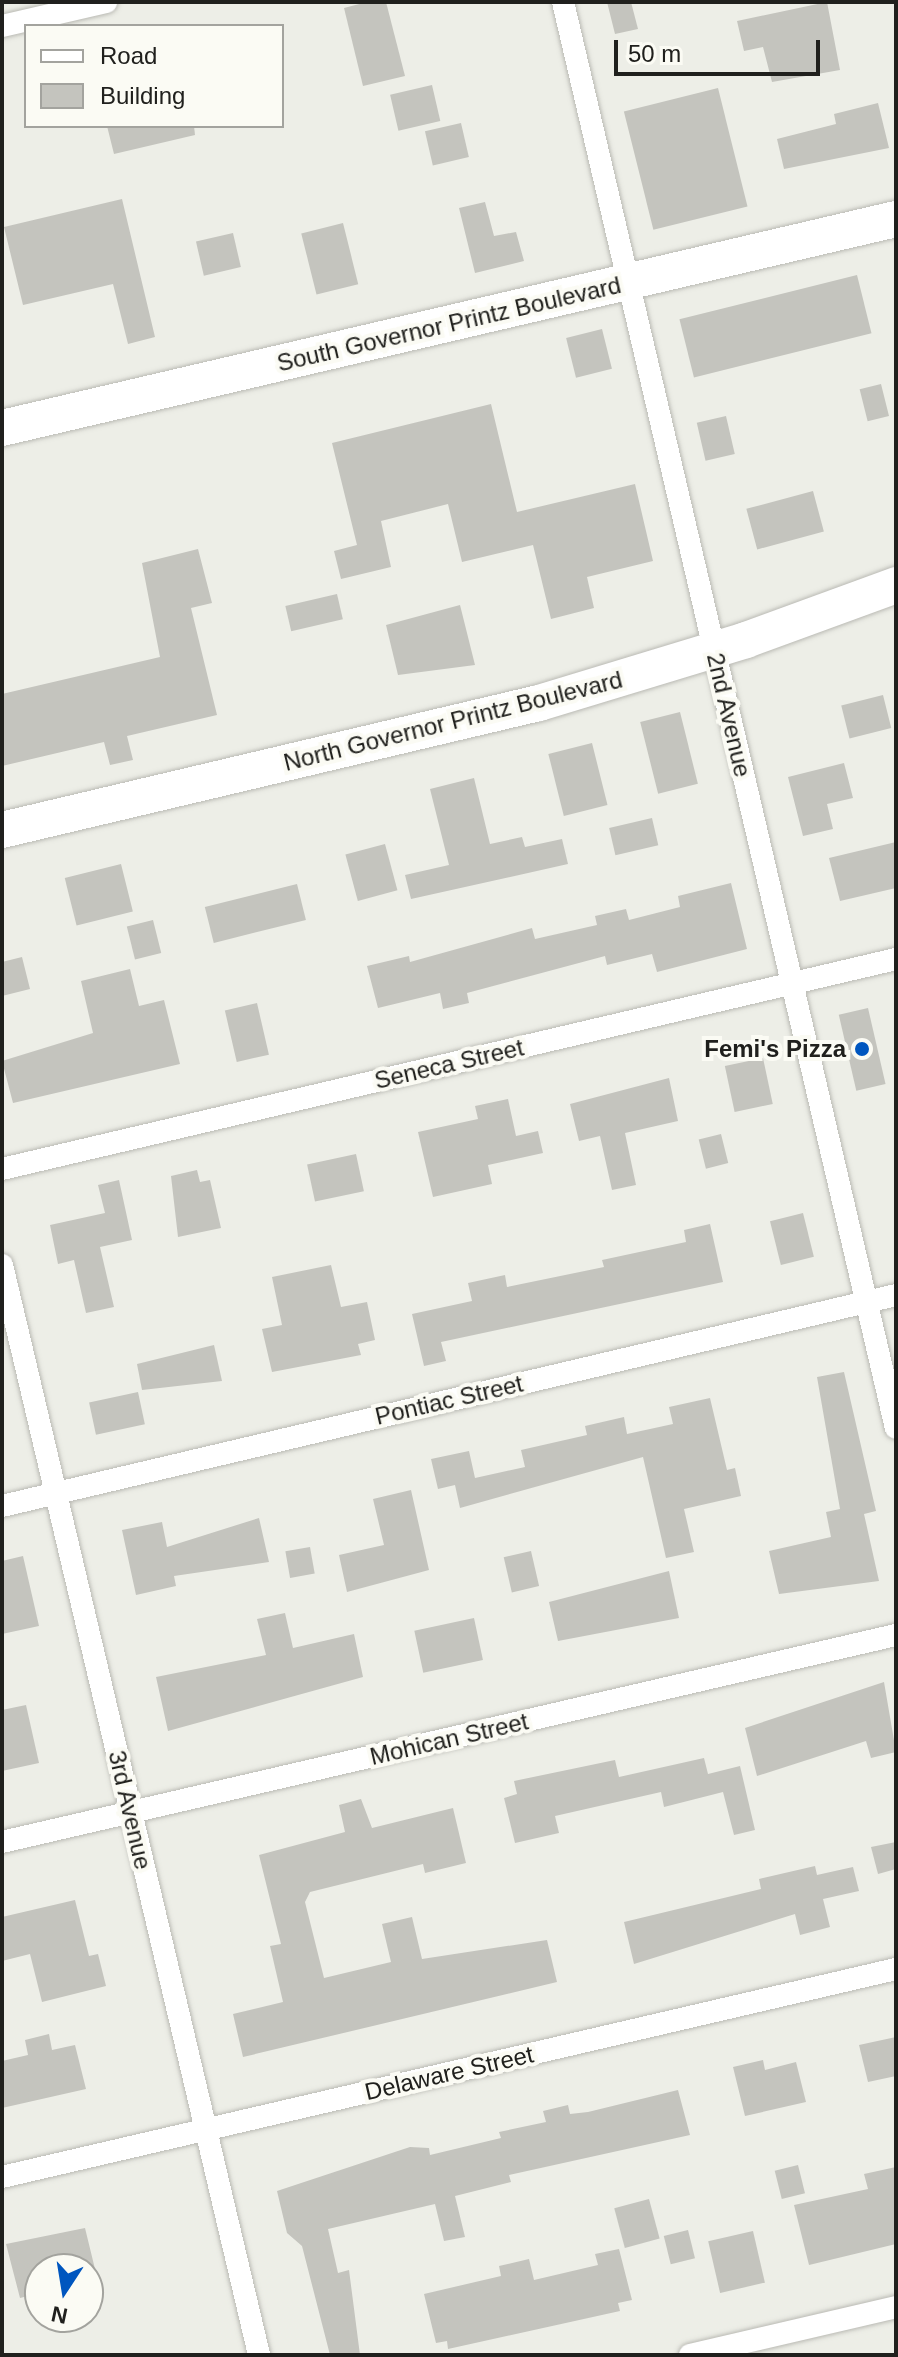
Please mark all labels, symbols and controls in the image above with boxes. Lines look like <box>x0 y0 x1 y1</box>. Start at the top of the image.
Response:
legend <box>24 24 284 128</box>
scale bar <box>618 24 824 74</box>
text: 50 m <box>628 40 681 67</box>
text: Road <box>100 42 157 69</box>
text: Building <box>100 82 185 109</box>
street label: South Governor Printz Boulevard <box>274 270 624 378</box>
street label: 2nd Avenue <box>701 650 757 780</box>
street label: North Governor Printz Boulevard <box>281 665 625 777</box>
street label: Seneca Street <box>372 1033 526 1095</box>
place label: Femi's Pizza <box>704 1035 846 1063</box>
marker: Femi's Pizza <box>853 1040 871 1058</box>
street label: Pontiac Street <box>372 1369 526 1431</box>
street label: Mohican Street <box>367 1707 531 1771</box>
street label: 3rd Avenue <box>102 1747 158 1873</box>
street label: Delaware Street <box>362 2040 536 2106</box>
north arrow <box>24 2253 104 2333</box>
text: N <box>49 2301 70 2329</box>

